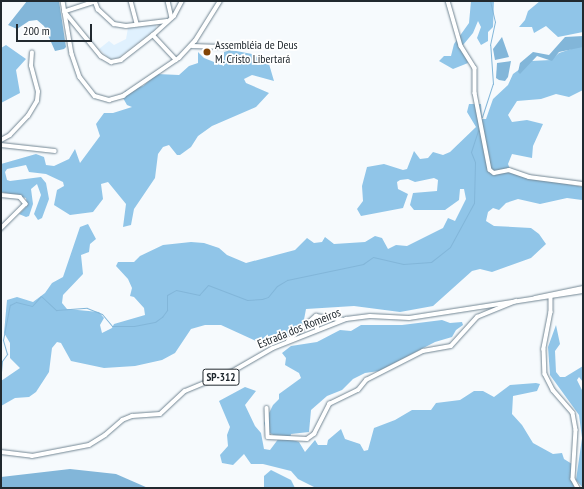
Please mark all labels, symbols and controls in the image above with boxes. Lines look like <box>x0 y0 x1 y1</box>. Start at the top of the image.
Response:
scale bar <box>18 16 94 42</box>
text: 200 m <box>23 23 50 38</box>
place label: Assembléia de Deus M. Cristo Libertará <box>215 38 298 66</box>
marker: Assembléia de Deus M. Cristo Libertará <box>202 47 212 57</box>
street label: Estrada dos Romeiros <box>255 305 343 351</box>
road number: SP-312 <box>202 368 240 386</box>

